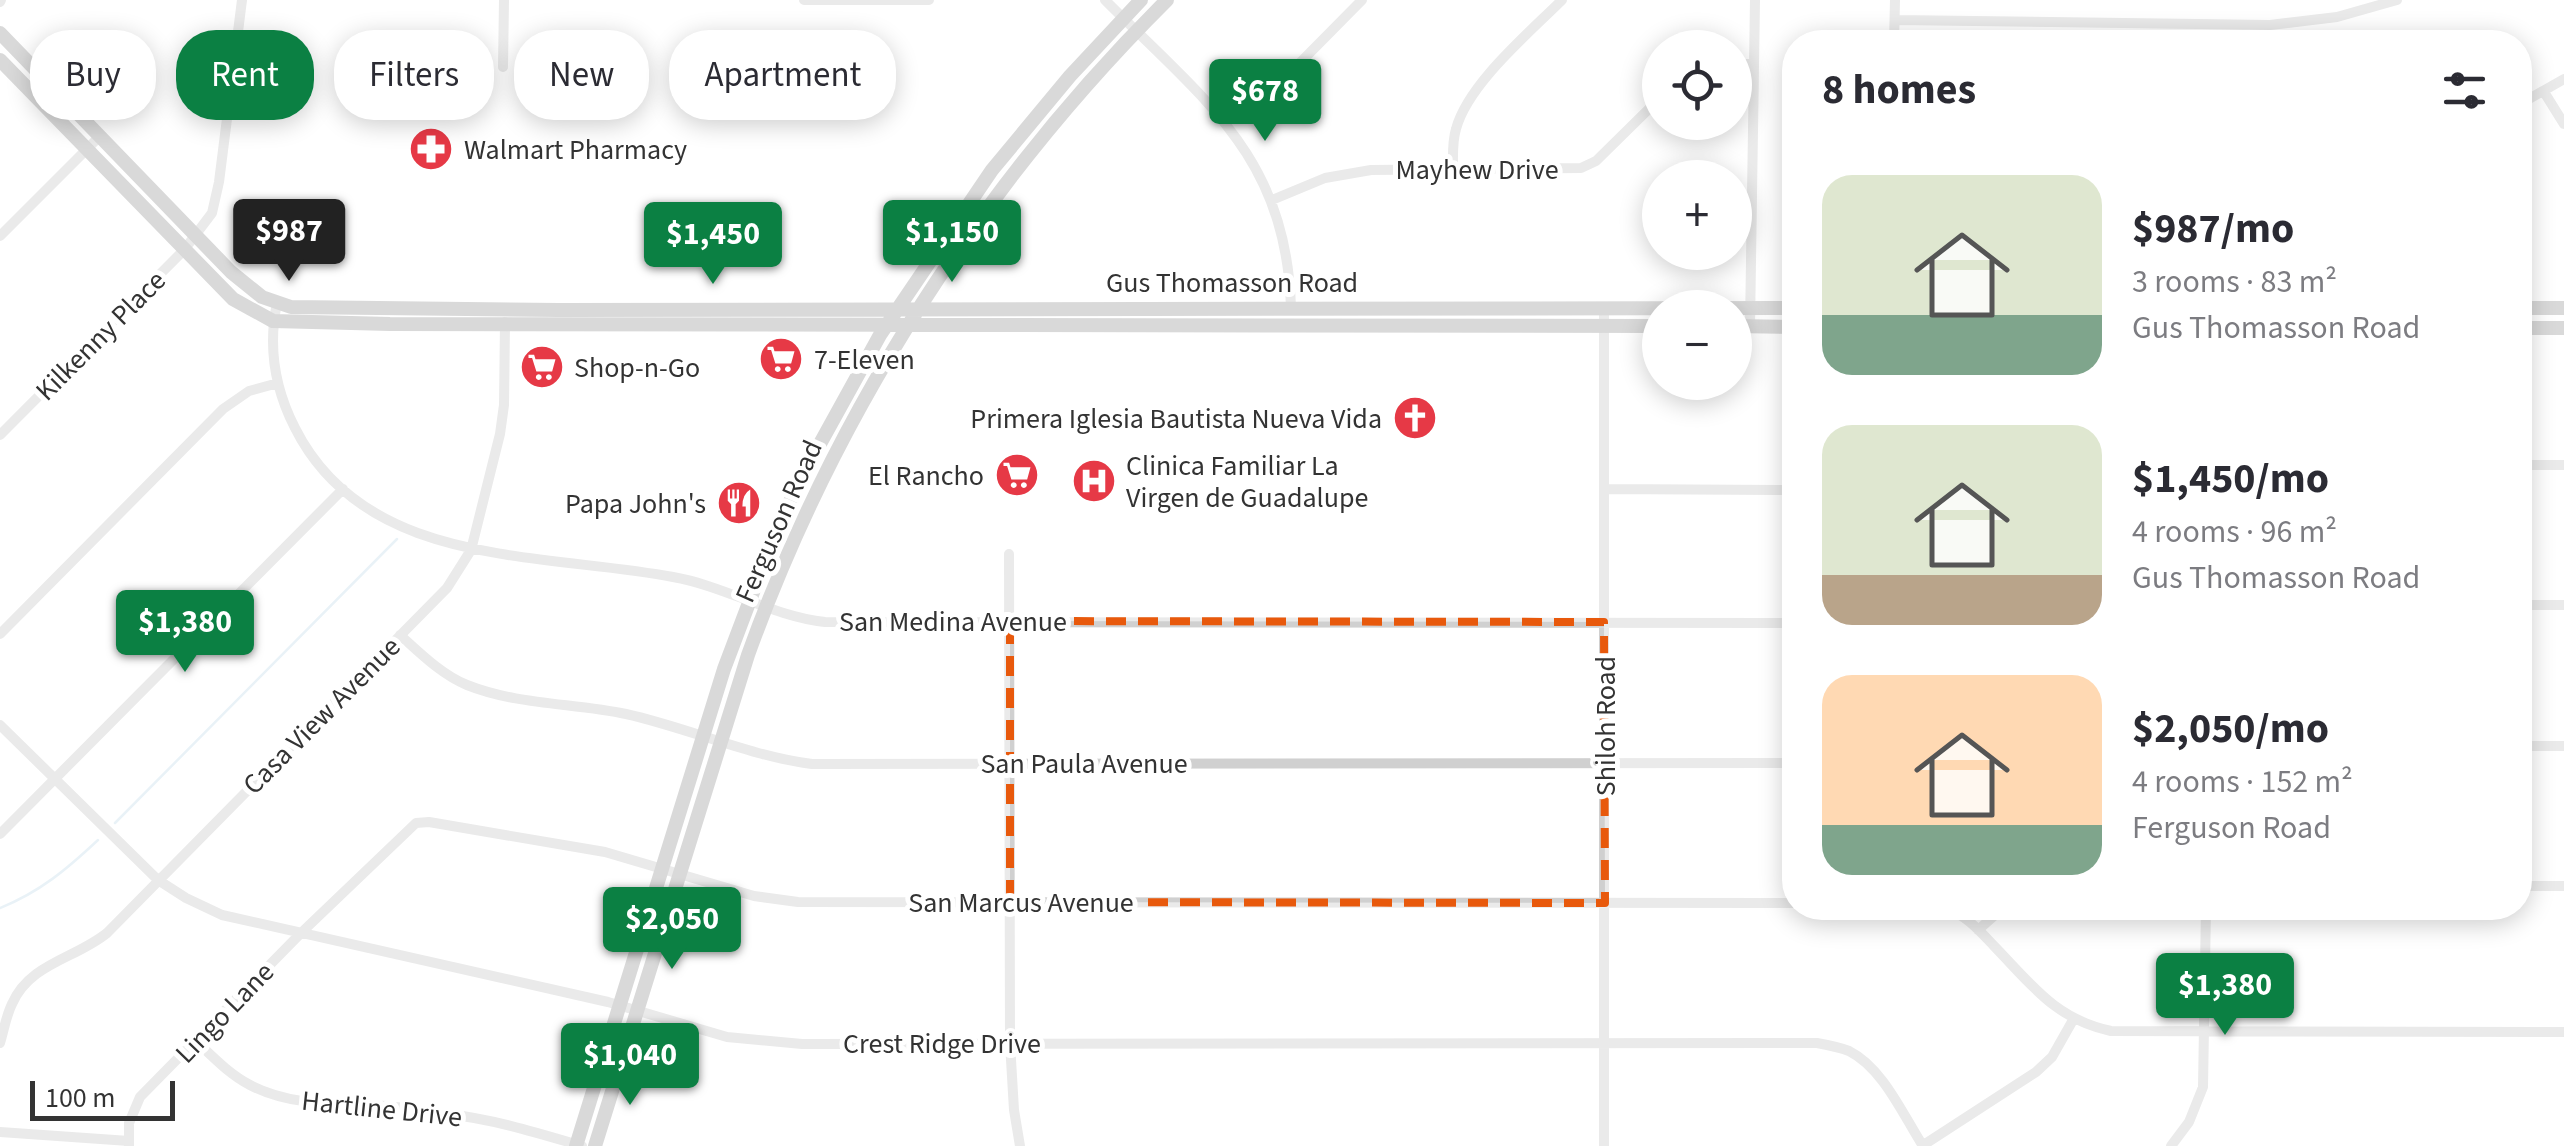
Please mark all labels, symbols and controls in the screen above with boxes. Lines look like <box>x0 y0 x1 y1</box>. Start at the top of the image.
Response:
chip: Buy <box>30 30 156 120</box>
chip: Rent <box>176 30 314 120</box>
chip: Filters <box>334 30 494 120</box>
chip: New <box>514 30 649 120</box>
chip: Apartment <box>669 30 896 120</box>
map controls <box>1642 30 1752 400</box>
button: locate <box>1642 30 1752 140</box>
pin: $678 <box>1206 59 1324 144</box>
text: 8 homes <box>1822 60 1976 120</box>
icon: filters <box>2437 63 2492 118</box>
text: $678 <box>1231 68 1299 114</box>
pharmacy icon: Walmart Pharmacy <box>408 126 454 172</box>
place label: Walmart Pharmacy <box>464 130 687 170</box>
street label: Mayhew Drive <box>1395 150 1559 190</box>
button: + <box>1642 160 1752 270</box>
pin: $987 <box>230 199 348 284</box>
text: $987/mo <box>2132 199 2294 259</box>
pin: $1,150 <box>871 200 1033 285</box>
pin: $1,450 <box>632 202 794 287</box>
text: $987 <box>255 208 323 254</box>
text: $1,150 <box>905 209 999 255</box>
text: $1,450 <box>666 211 760 257</box>
icon: home <box>1902 215 2022 335</box>
text: 3 rooms · 83 m² <box>2132 259 2337 305</box>
street label: Kilkenny Place <box>26 261 175 410</box>
street label: Gus Thomasson Road <box>1106 263 1358 303</box>
button: − <box>1642 290 1752 400</box>
text: Gus Thomasson Road <box>2132 305 2420 351</box>
supermarket icon: 7-Eleven <box>758 336 804 382</box>
place label: 7-Eleven <box>814 340 915 380</box>
supermarket icon: Shop-n-Go <box>519 344 565 390</box>
place label: Shop-n-Go <box>574 348 700 388</box>
church icon: Primera Iglesia Bautista Nueva Vida <box>1392 395 1438 441</box>
place label: Primera Iglesia Bautista Nueva Vida <box>970 399 1382 439</box>
street label: Ferguson Road <box>725 434 833 609</box>
place label: Clinica Familiar La Virgen de Guadalupe <box>1126 446 1368 518</box>
text: $1,450/mo <box>2132 449 2329 509</box>
supermarket icon: El Rancho <box>994 452 1040 498</box>
place label: El Rancho <box>868 456 984 496</box>
hospital icon: Clinica Familiar La Virgen de Guadalupe <box>1071 458 1117 504</box>
icon: home <box>1902 465 2022 585</box>
restaurant icon: Papa John's <box>716 480 762 526</box>
place label: Papa John's <box>565 484 706 524</box>
text: 4 rooms · 96 m² <box>2132 509 2337 555</box>
text: Gus Thomasson Road <box>2132 555 2420 601</box>
pin: $1,380 <box>104 590 266 675</box>
text: $1,380 <box>138 599 232 645</box>
street label: San Medina Avenue <box>839 602 1067 642</box>
street label: Casa View Avenue <box>234 628 410 804</box>
street label: Shiloh Road <box>1586 656 1626 796</box>
text: $2,050/mo <box>2132 699 2329 759</box>
icon: home <box>1902 715 2022 835</box>
street label: San Paula Avenue <box>980 744 1188 784</box>
text: 4 rooms · 152 m² <box>2132 759 2353 805</box>
text: Ferguson Road <box>2132 805 2331 851</box>
street label: San Marcus Avenue <box>908 883 1134 923</box>
pin: $2,050 <box>591 887 753 972</box>
text: $2,050 <box>625 896 719 942</box>
street label: Lingo Lane <box>166 953 283 1072</box>
pin: $1,380 <box>2144 953 2306 1038</box>
text: $1,380 <box>2178 962 2272 1008</box>
pin: $1,040 <box>549 1023 711 1108</box>
street label: Crest Ridge Drive <box>843 1024 1041 1064</box>
text: $1,040 <box>583 1032 677 1078</box>
scale bar <box>30 1076 175 1120</box>
text: 100 m <box>45 1078 116 1118</box>
street label: Hartline Drive <box>300 1081 464 1137</box>

